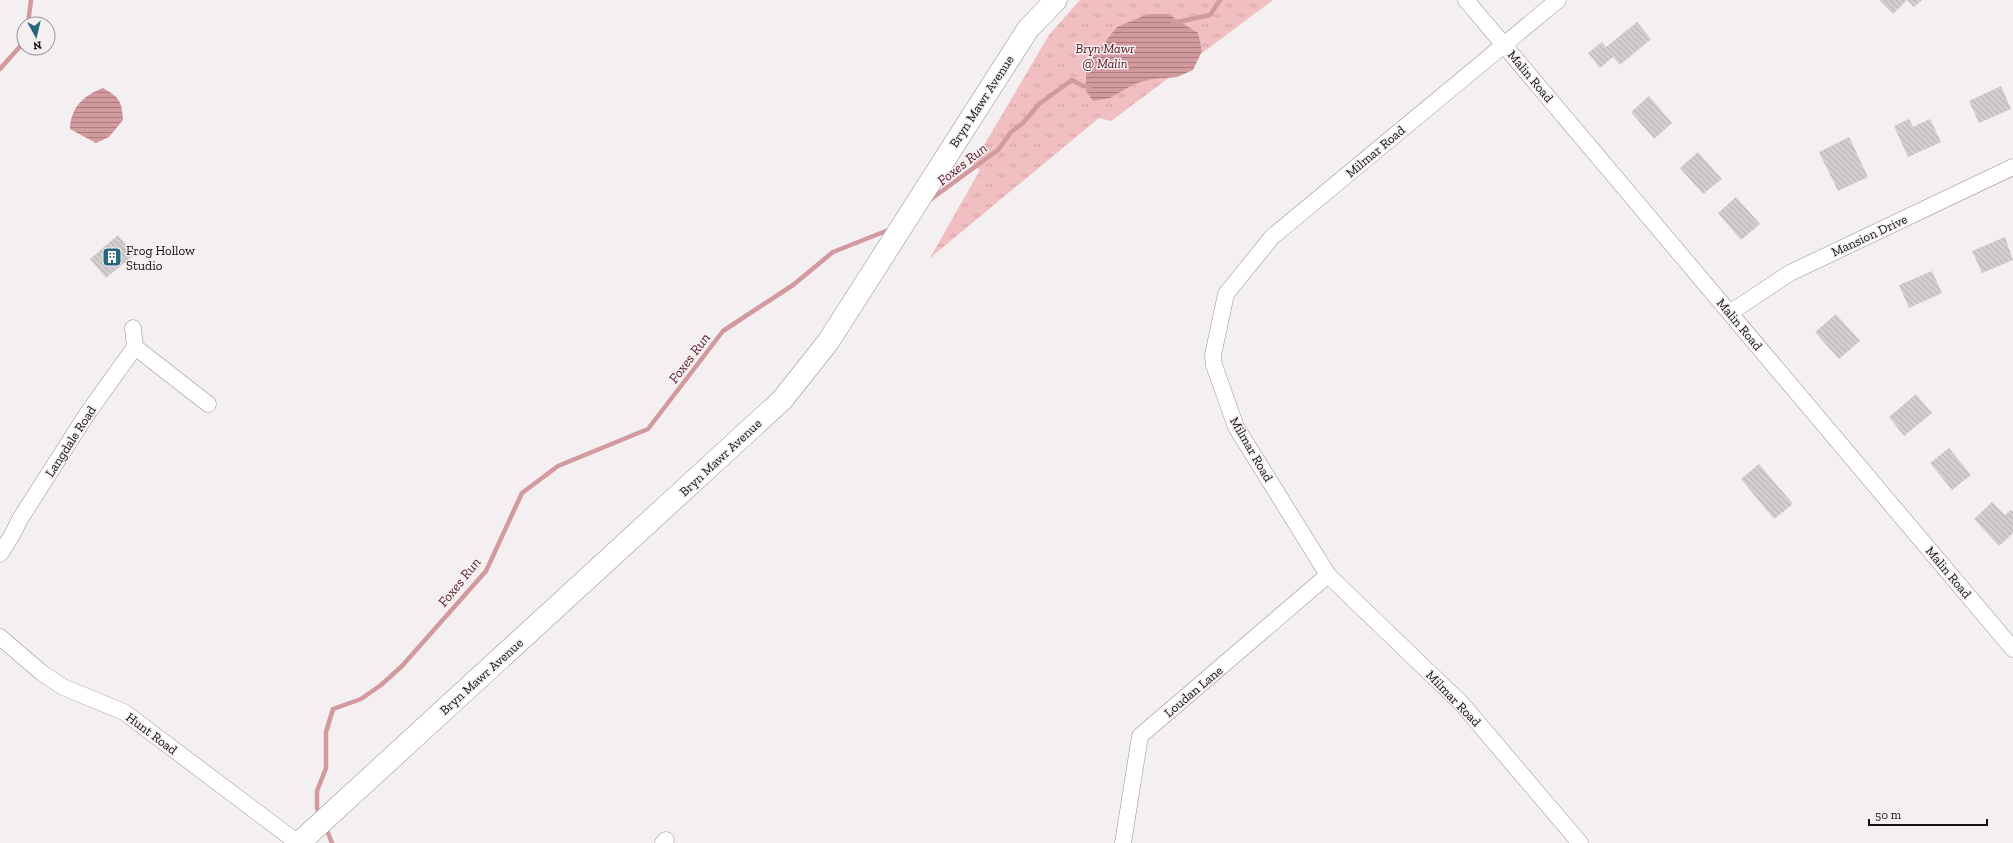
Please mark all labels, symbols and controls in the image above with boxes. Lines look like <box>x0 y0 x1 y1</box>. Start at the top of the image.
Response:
north arrow <box>16 16 56 56</box>
text: N <box>32 38 42 53</box>
park label: Bryn Mawr @ Malin <box>1076 41 1135 71</box>
street label: Malin Road <box>1505 47 1557 105</box>
street label: Bryn Mawr Avenue <box>946 52 1017 150</box>
street label: Milmar Road <box>1343 122 1408 180</box>
water label: Foxes Run <box>934 140 991 189</box>
street label: Mansion Drive <box>1829 211 1910 260</box>
place label: Frog Hollow Studio <box>126 243 195 273</box>
building icon: Frog Hollow Studio <box>101 246 123 268</box>
street label: Malin Road <box>1714 295 1766 353</box>
water label: Foxes Run <box>665 330 714 387</box>
street label: Langdale Road <box>42 403 99 480</box>
street label: Milmar Road <box>1227 414 1276 484</box>
street label: Bryn Mawr Avenue <box>676 416 764 499</box>
street label: Malin Road <box>1923 543 1975 601</box>
water label: Foxes Run <box>434 554 484 610</box>
street label: Bryn Mawr Avenue <box>437 635 526 718</box>
street label: Loudan Lane <box>1161 663 1226 720</box>
street label: Milmar Road <box>1423 667 1484 730</box>
street label: Hunt Road <box>123 709 180 757</box>
scale bar <box>1869 801 1987 827</box>
text: 50 m <box>1875 808 1902 822</box>

